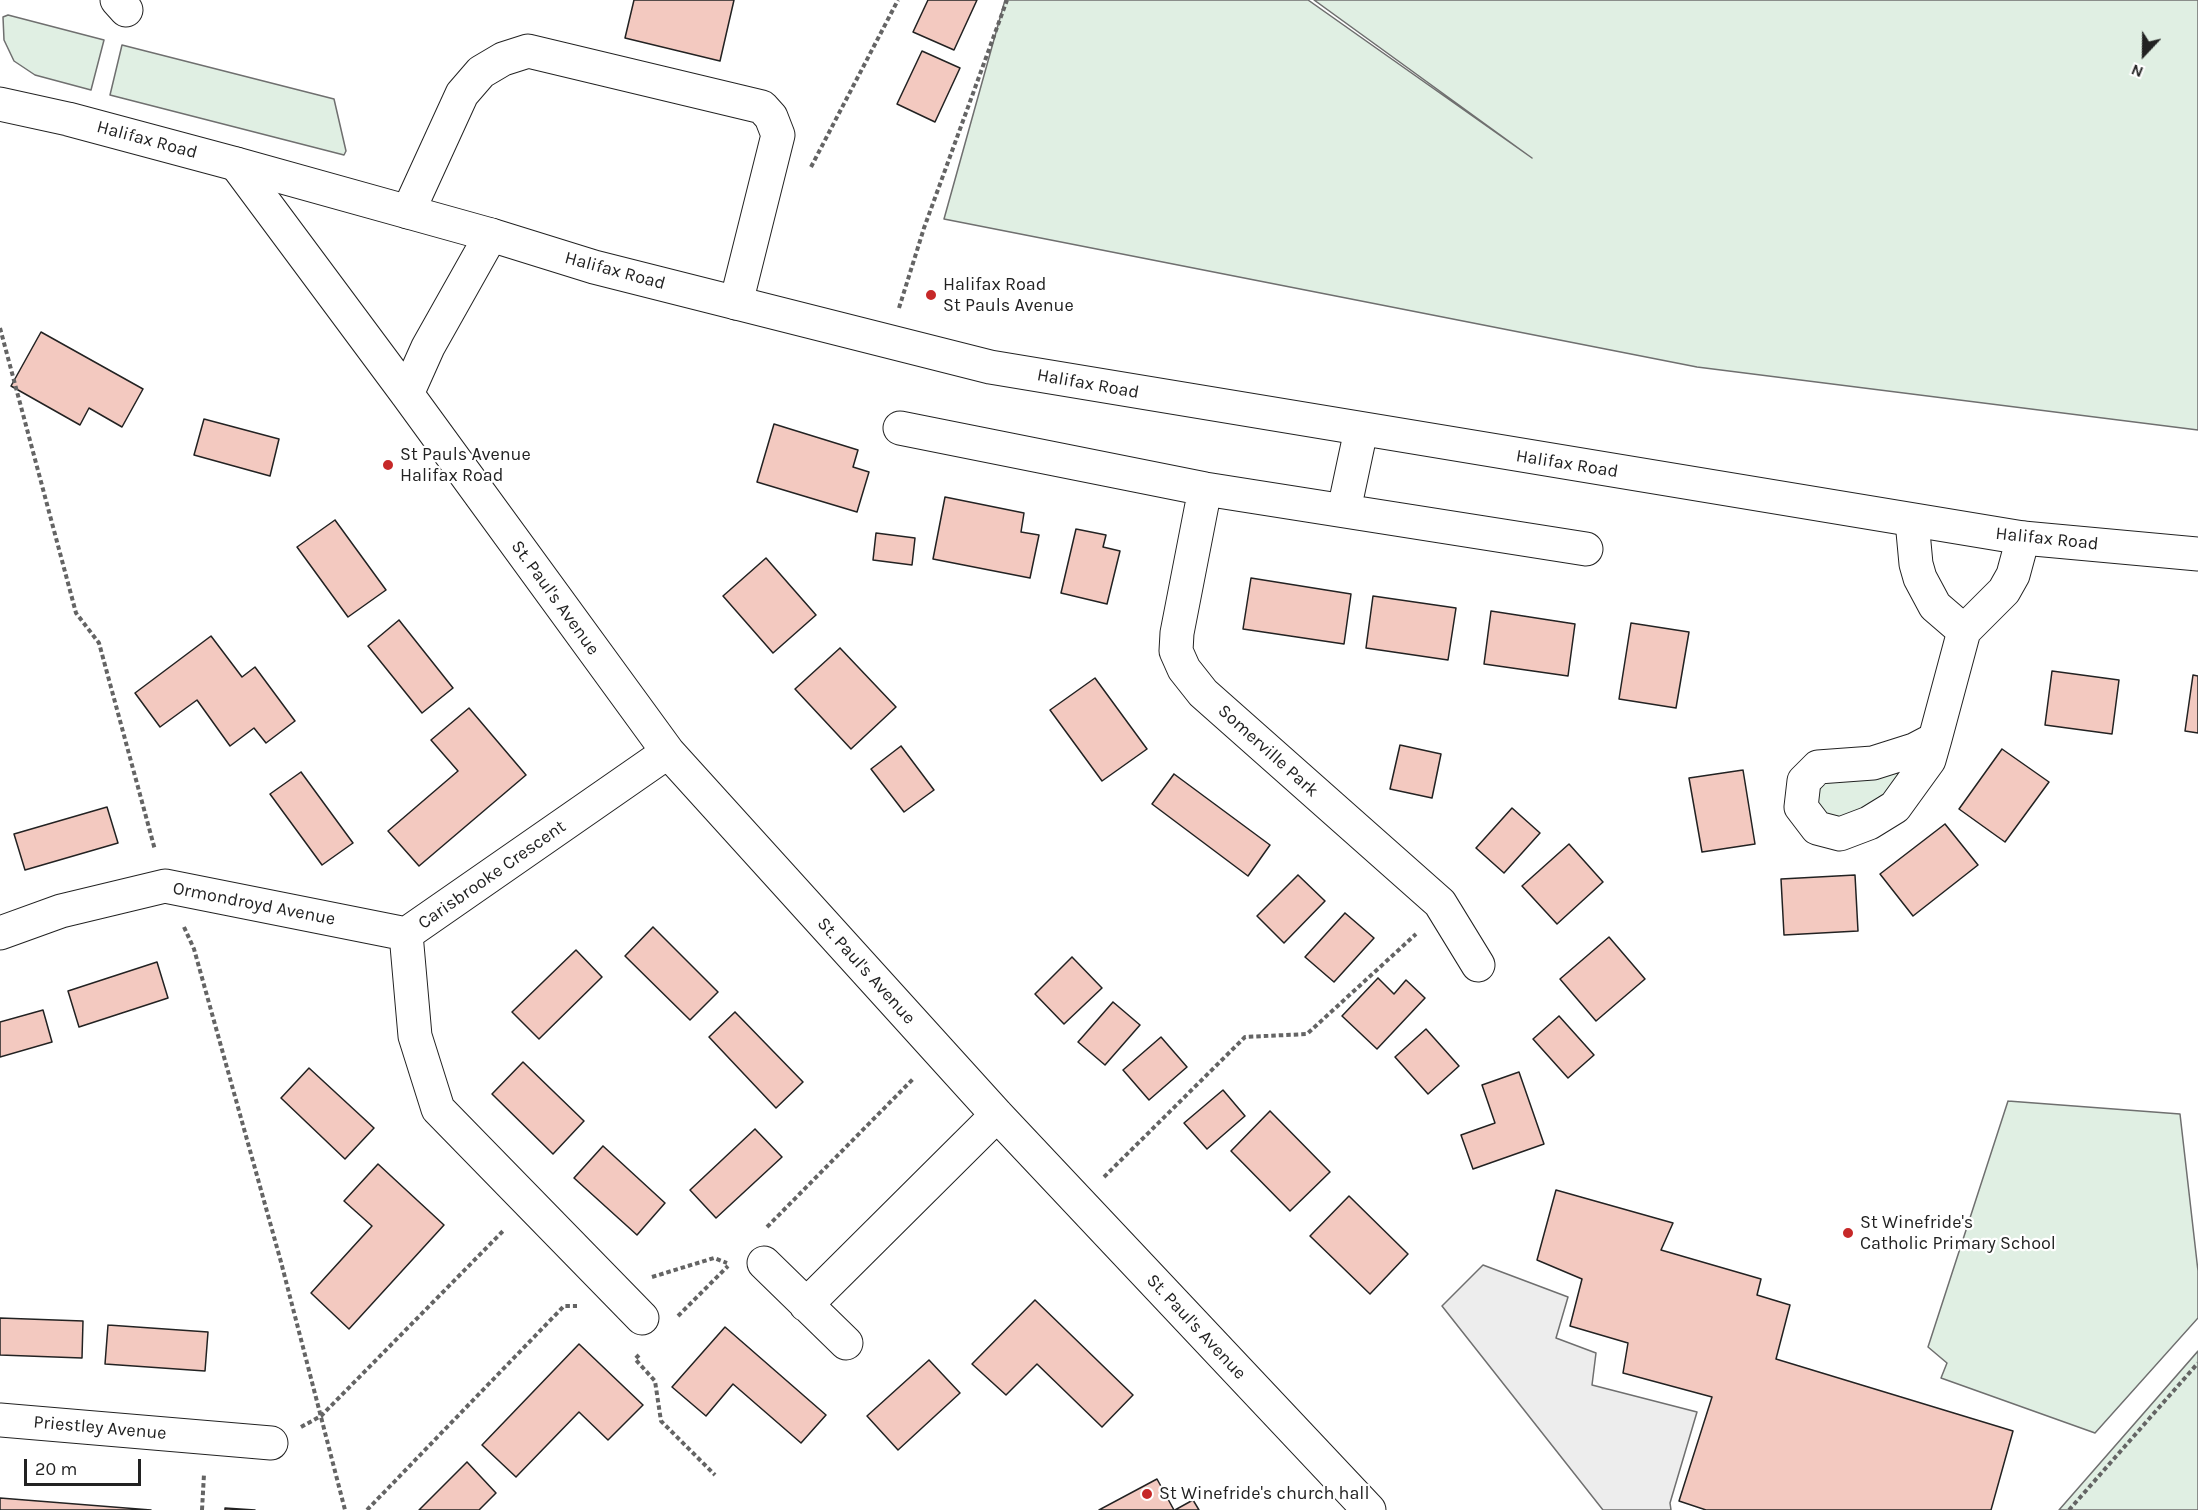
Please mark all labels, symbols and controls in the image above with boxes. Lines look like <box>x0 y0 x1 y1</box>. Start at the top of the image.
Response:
north arrow <box>2114 24 2174 84</box>
text: N <box>2128 60 2146 82</box>
street label: Halifax Road <box>94 116 200 164</box>
street label: Halifax Road <box>562 247 668 295</box>
place label: Halifax Road St Pauls Avenue <box>943 274 1074 316</box>
marker: Halifax Road St Pauls Avenue <box>924 288 938 302</box>
street label: Halifax Road <box>1035 364 1141 404</box>
place label: St Pauls Avenue Halifax Road <box>400 444 531 486</box>
street label: Halifax Road <box>1514 445 1620 483</box>
marker: St Pauls Avenue Halifax Road <box>381 458 395 472</box>
street label: Halifax Road <box>1994 523 2100 555</box>
street label: St. Paul's Avenue <box>506 536 604 660</box>
street label: Somerville Park <box>1213 700 1323 802</box>
street label: Carisbrooke Crescent <box>414 816 570 934</box>
street label: Ormondroyd Avenue <box>171 878 337 930</box>
street label: St. Paul's Avenue <box>812 913 920 1029</box>
place label: St Winefride's Catholic Primary School <box>1860 1212 2056 1254</box>
marker: St Winefride's Catholic Primary School <box>1841 1226 1855 1240</box>
street label: St. Paul's Avenue <box>1142 1270 1250 1384</box>
street label: Priestley Avenue <box>33 1411 167 1445</box>
scale bar <box>27 1447 144 1485</box>
text: 20 m <box>35 1458 77 1480</box>
place label: St Winefride's church hall <box>1159 1483 1369 1505</box>
marker: St Winefride's church hall <box>1140 1487 1154 1501</box>

